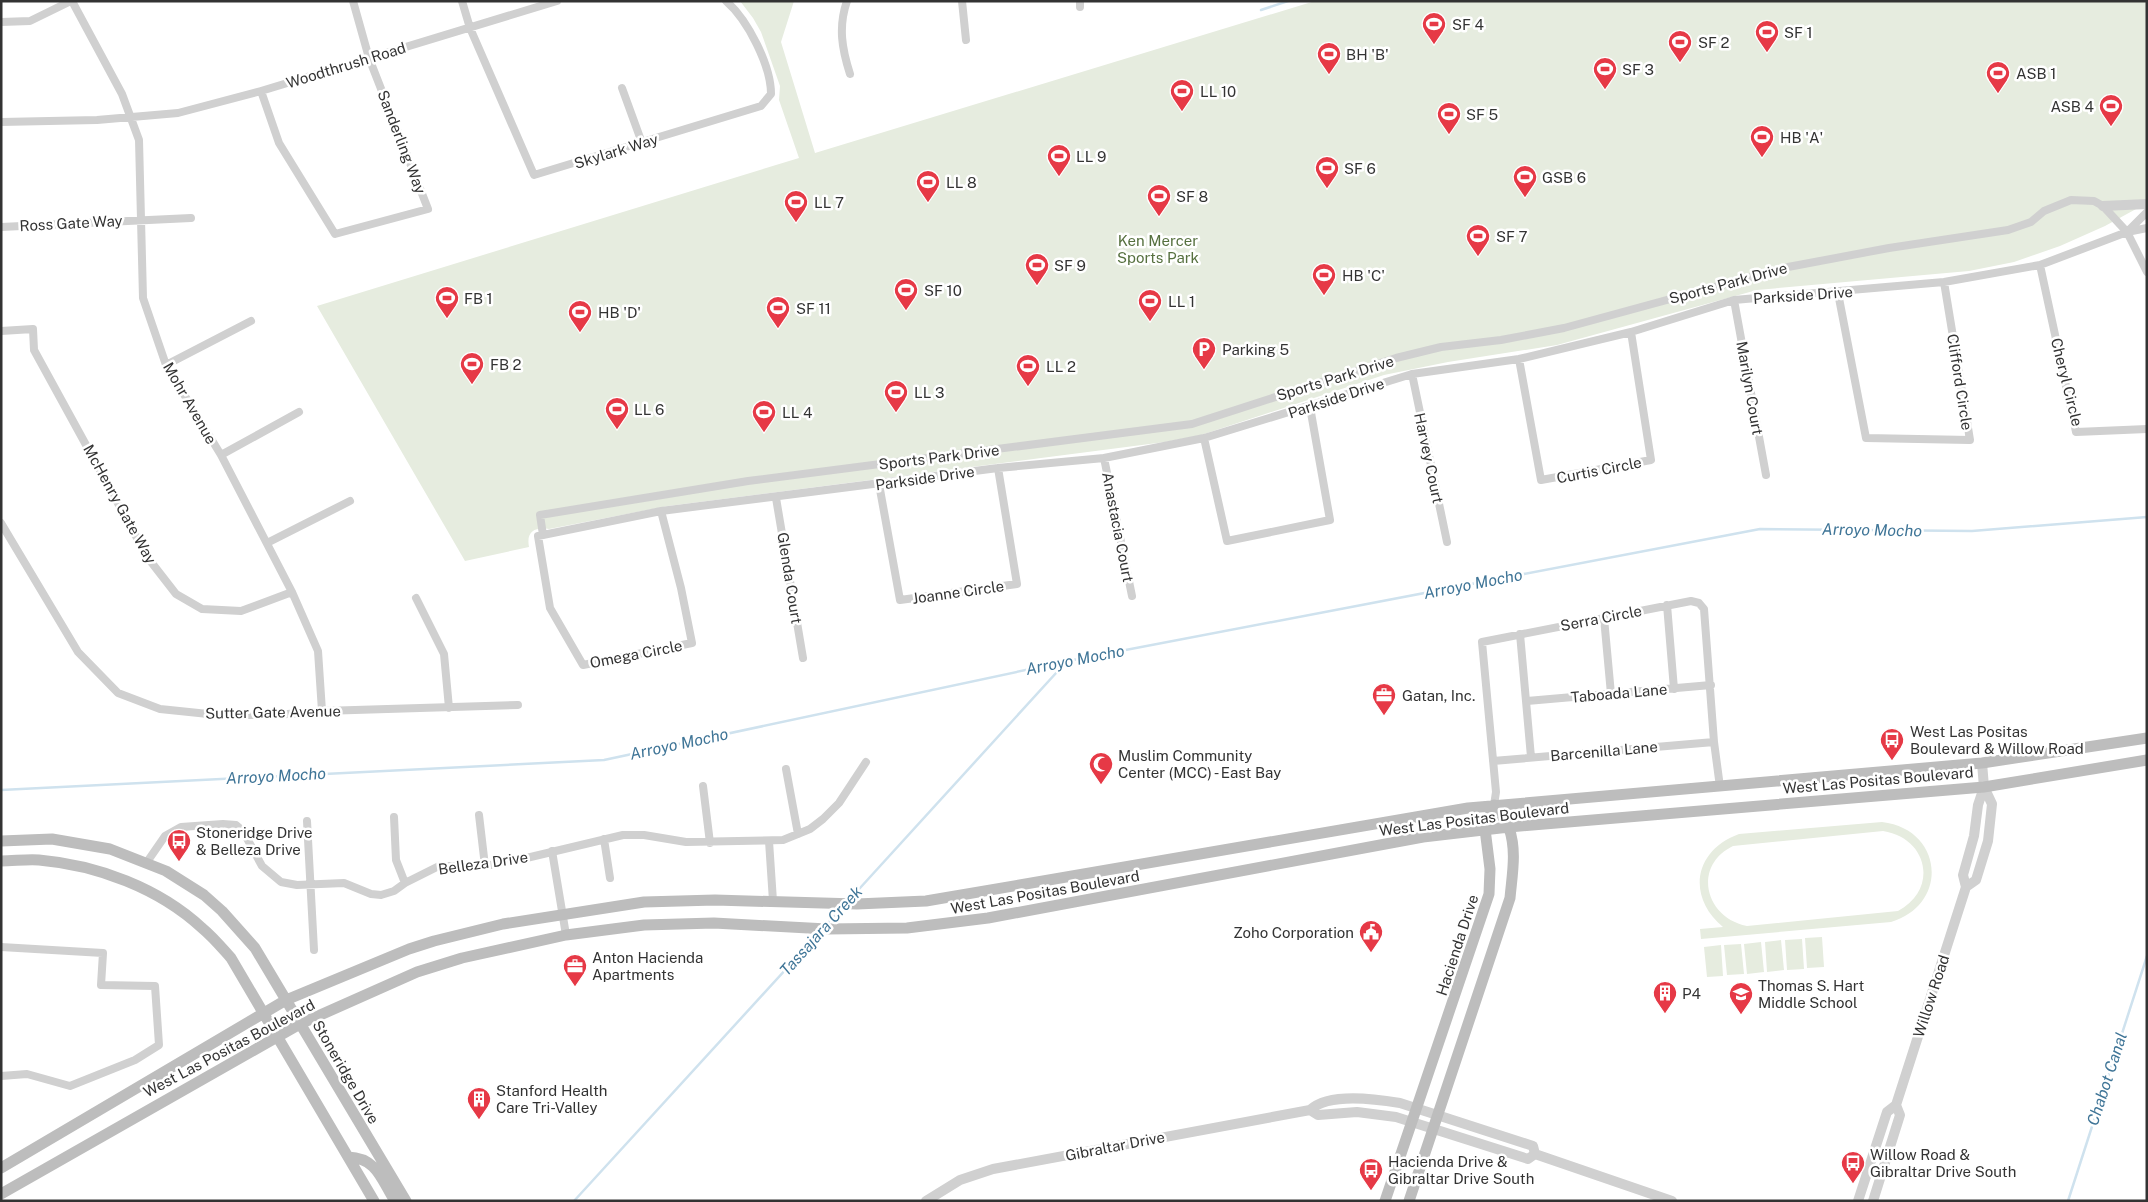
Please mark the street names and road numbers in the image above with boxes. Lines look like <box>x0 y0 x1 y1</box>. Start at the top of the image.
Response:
street label: Woodthrush Road <box>284 39 408 91</box>
street label: Sanderling Way <box>374 88 430 196</box>
street label: Skylark Way <box>572 130 660 172</box>
street label: Ross Gate Way <box>19 212 123 234</box>
street label: Sports Park Drive <box>1667 259 1789 307</box>
street label: Parkside Drive <box>1753 283 1853 307</box>
street label: Clifford Circle <box>1944 333 1976 431</box>
street label: Cheryl Circle <box>2048 336 2086 428</box>
street label: Marilyn Court <box>1733 340 1767 436</box>
street label: Sports Park Drive <box>1274 352 1396 404</box>
street label: Mohr Avenue <box>160 359 220 447</box>
street label: Parkside Drive <box>1286 374 1386 422</box>
street label: Harvey Court <box>1411 411 1447 505</box>
street label: Sports Park Drive <box>878 441 1000 473</box>
street label: McHenry Gate Way <box>80 442 160 566</box>
street label: Curtis Circle <box>1555 453 1643 487</box>
street label: Parkside Drive <box>874 463 976 493</box>
street label: Anastacia Court <box>1099 471 1137 584</box>
street label: Glenda Court <box>774 531 806 625</box>
street label: Joanne Circle <box>911 577 1005 607</box>
street label: Serra Circle <box>1559 602 1643 634</box>
street label: Omega Circle <box>588 637 684 671</box>
street label: Taboada Lane <box>1570 680 1668 706</box>
street label: Sutter Gate Avenue <box>205 702 341 722</box>
street label: Barcenilla Lane <box>1550 738 1658 764</box>
street label: West Las Positas Boulevard <box>1782 763 1974 797</box>
street label: West Las Positas Boulevard <box>1378 799 1570 839</box>
street label: Belleza Drive <box>437 848 529 878</box>
street label: West Las Positas Boulevard <box>949 867 1141 917</box>
street label: Hacienda Drive <box>1433 892 1481 998</box>
street label: Willow Road <box>1910 953 1952 1039</box>
street label: West Las Positas Boulevard <box>141 996 317 1100</box>
street label: Stoneridge Drive <box>310 1017 382 1127</box>
street label: Gibraltar Drive <box>1064 1128 1166 1164</box>

